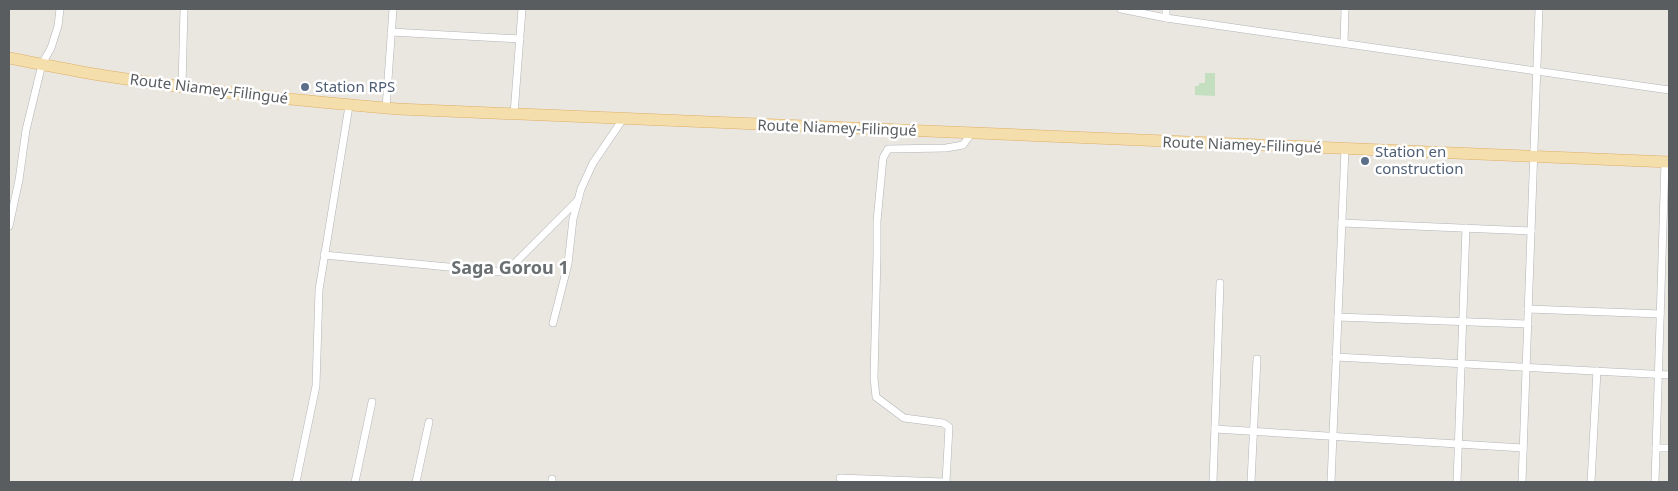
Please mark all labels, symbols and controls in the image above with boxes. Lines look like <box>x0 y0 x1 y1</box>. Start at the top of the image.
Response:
street label: Route Niamey-Filingué <box>129 68 289 108</box>
place label: Station RPS <box>315 76 395 96</box>
marker: Station RPS <box>299 81 311 93</box>
street label: Route Niamey-Filingué <box>757 114 917 140</box>
street label: Route Niamey-Filingué <box>1162 131 1322 157</box>
place label: Station en construction <box>1375 141 1463 178</box>
marker: Station en construction <box>1359 155 1371 167</box>
district label: Saga Gorou 1 <box>451 255 569 279</box>

